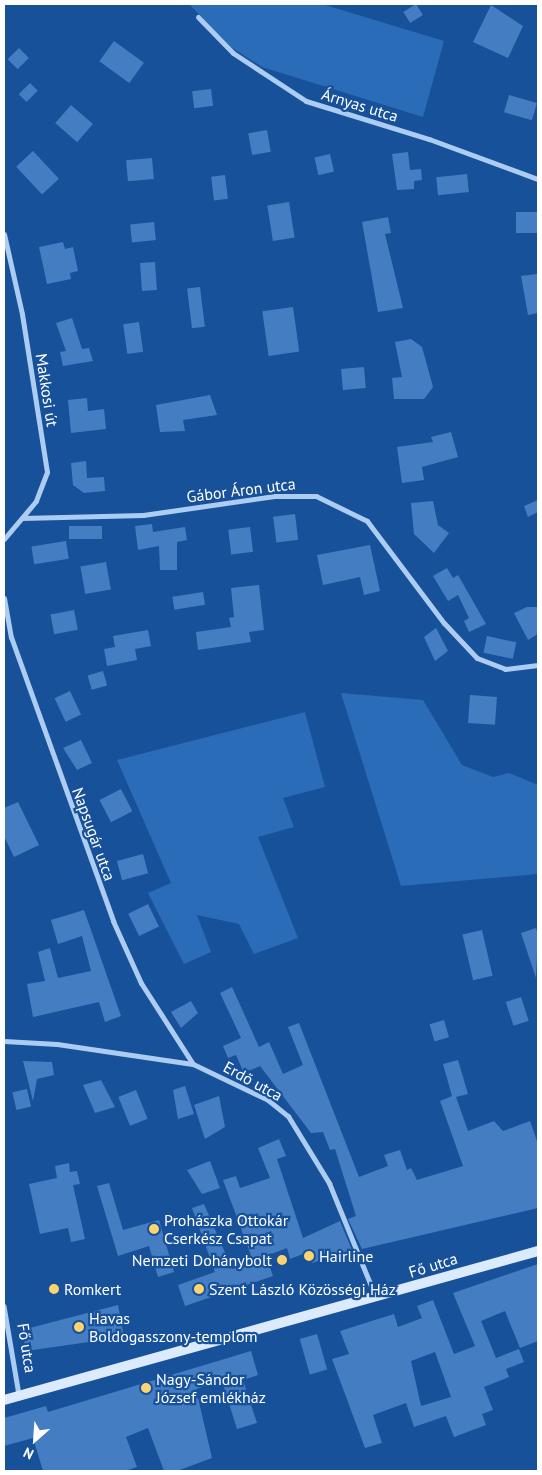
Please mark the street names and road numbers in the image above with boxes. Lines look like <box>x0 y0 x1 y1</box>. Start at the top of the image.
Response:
street label: Árnyas utca <box>319 84 401 126</box>
street label: Makkosi út <box>32 352 62 428</box>
street label: Gábor Áron utca <box>185 474 297 506</box>
street label: Napsugár utca <box>68 785 120 883</box>
street label: Erdő utca <box>220 1057 286 1105</box>
street label: Fő utca <box>406 1248 460 1282</box>
street label: Fő utca <box>14 1322 40 1374</box>

